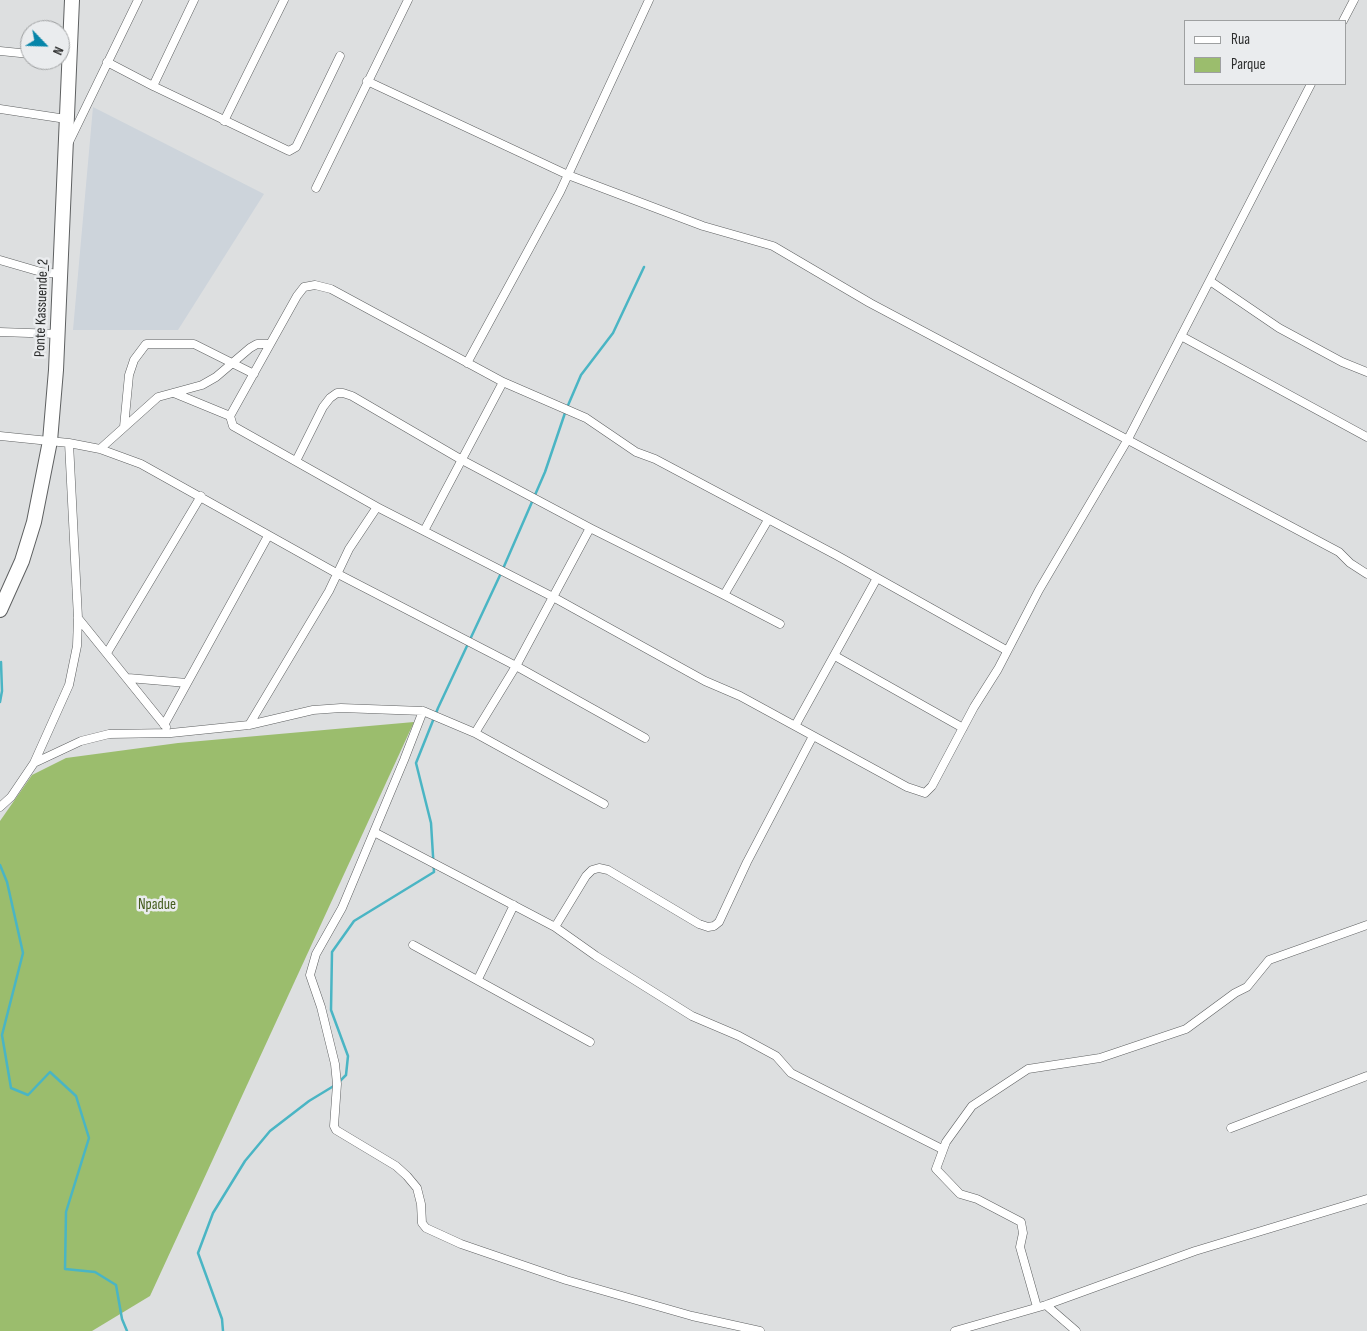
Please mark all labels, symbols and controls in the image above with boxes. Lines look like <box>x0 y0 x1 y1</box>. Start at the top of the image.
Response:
north arrow <box>20 20 70 70</box>
legend <box>1184 20 1347 85</box>
text: Rua <box>1231 30 1250 49</box>
text: N <box>49 44 68 58</box>
text: Parque <box>1231 55 1266 74</box>
street label: Ponte Kassuende_2 <box>31 259 53 357</box>
park label: Npadue <box>138 896 176 914</box>

